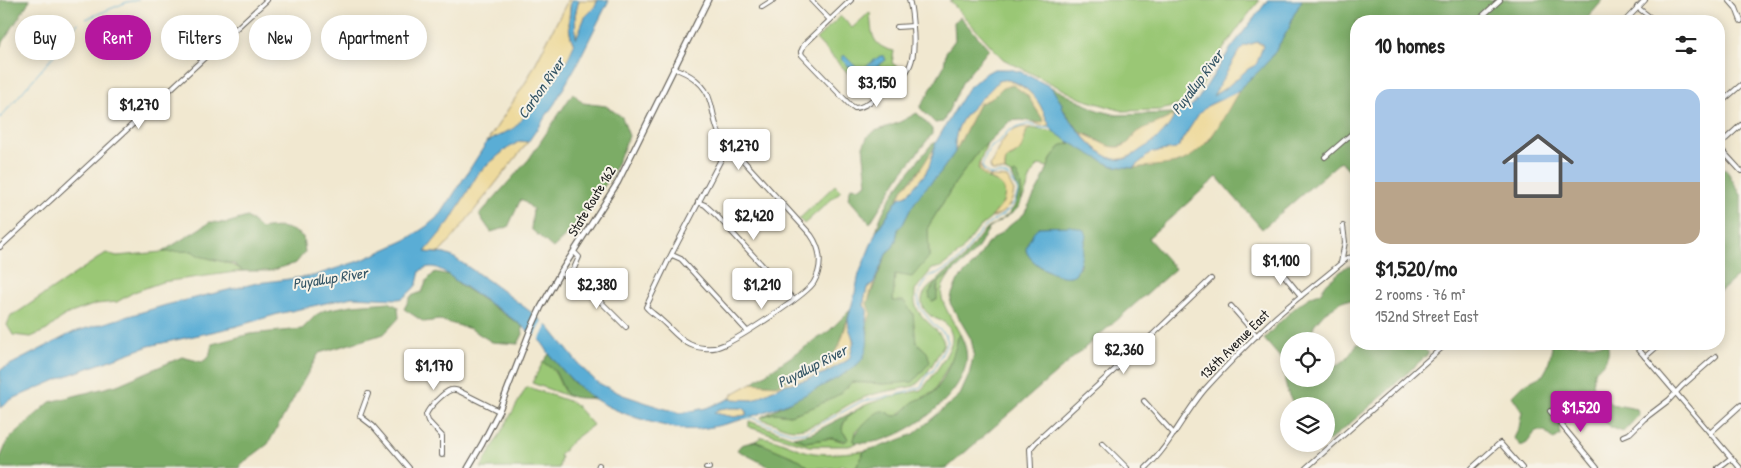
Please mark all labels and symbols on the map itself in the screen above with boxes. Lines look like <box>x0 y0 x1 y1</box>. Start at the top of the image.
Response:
water label: Puyallup River <box>1166 44 1229 119</box>
water label: Carbon River <box>512 51 571 123</box>
pin: $3,150 <box>836 66 918 108</box>
pin: $1,270 <box>98 88 180 130</box>
pin: $1,270 <box>698 128 780 171</box>
street label: State Route 162 <box>563 162 620 240</box>
pin: $2,420 <box>713 198 795 241</box>
pin: $1,100 <box>1240 244 1322 286</box>
water label: Puyallup River <box>291 261 371 294</box>
pin: $2,380 <box>556 268 638 310</box>
pin: $1,210 <box>721 268 803 310</box>
street label: 136th Avenue East <box>1195 305 1273 383</box>
pin: $2,360 <box>1083 332 1165 375</box>
water label: Puyallup River <box>774 338 852 393</box>
pin: $1,170 <box>393 348 475 391</box>
pin: $1,520 <box>1540 390 1622 433</box>

